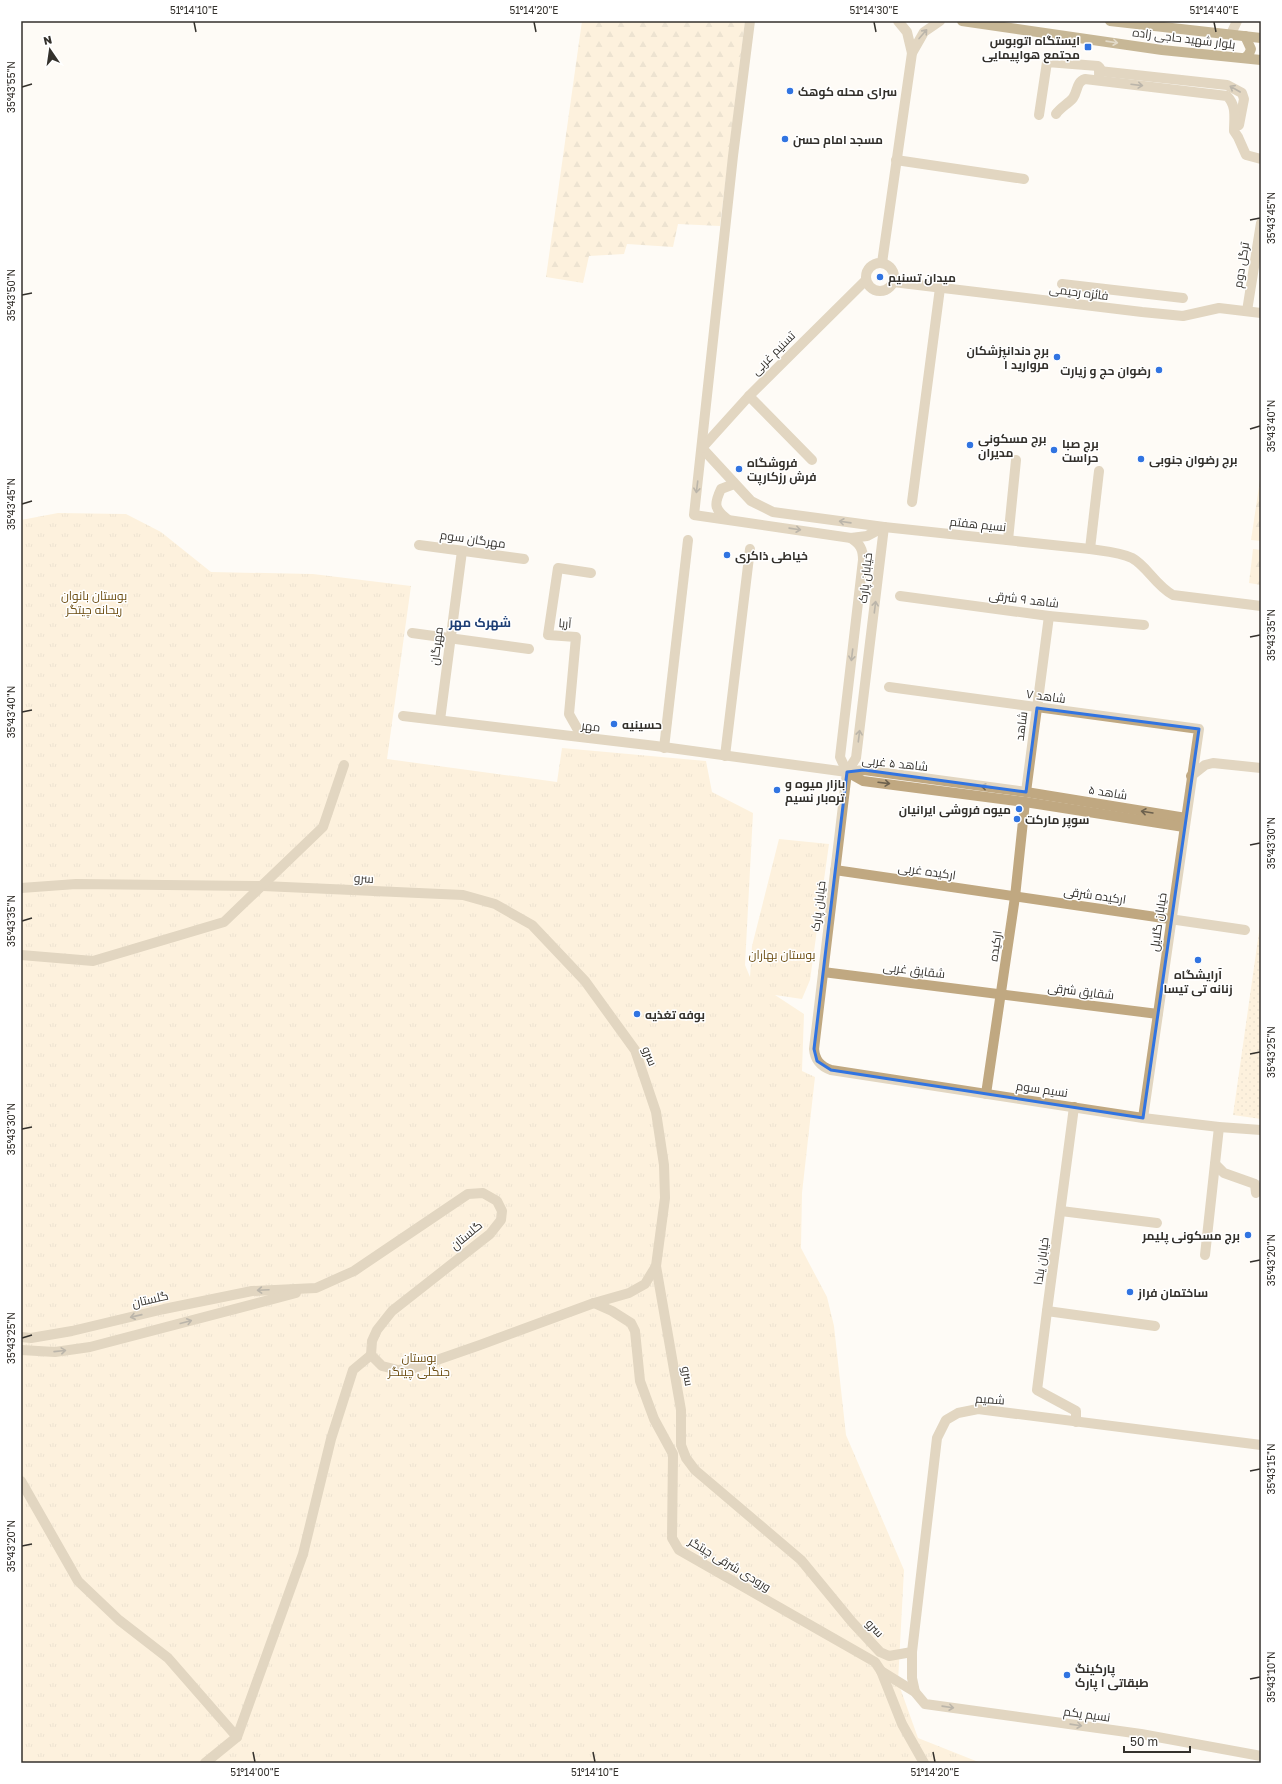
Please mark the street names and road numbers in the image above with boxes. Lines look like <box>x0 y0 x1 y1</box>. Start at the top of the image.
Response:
street label: بلوار شهید حاجی زاده <box>1132 24 1236 52</box>
street label: ترگل دوم <box>1230 240 1253 289</box>
street label: فائزه رحیمی <box>1048 281 1110 303</box>
street label: تسنیم غربی <box>748 327 799 379</box>
street label: نسیم هفتم <box>949 514 1007 535</box>
street label: مهرگان سوم <box>439 527 507 552</box>
street label: خیابان پارک <box>855 552 877 604</box>
street label: شاهد ۹ شرقی <box>988 587 1060 611</box>
street label: آریا <box>558 615 573 631</box>
street label: مهرگان <box>426 626 446 666</box>
street label: شاهد ۷ <box>1025 686 1067 706</box>
street label: شاهد <box>1012 710 1030 742</box>
street label: مهر <box>580 717 601 735</box>
street label: شاهد ۵ غربی <box>861 752 929 774</box>
street label: شاهد ۵ <box>1088 782 1129 802</box>
street label: ارکیده غربی <box>897 860 957 882</box>
street label: سرو <box>354 870 374 886</box>
street label: خیابان پارک <box>807 880 831 932</box>
street label: ارکیده شرقی <box>1063 883 1127 907</box>
street label: خیابان گلایل <box>1146 892 1170 952</box>
street label: ارکیده <box>985 930 1005 962</box>
street label: شقایق غربی <box>882 959 946 981</box>
street label: شقایق شرقی <box>1047 979 1115 1003</box>
street label: سرو <box>639 1044 661 1068</box>
street label: نسیم سوم <box>1015 1078 1069 1101</box>
street label: گلستان <box>447 1217 485 1253</box>
street label: خیابان یلدا <box>1030 1236 1052 1286</box>
street label: گلستان <box>130 1288 170 1310</box>
street label: سرو <box>679 1365 697 1387</box>
street label: شمیم <box>975 1390 1005 1409</box>
street label: ورودی شرقی چیتگر <box>684 1533 774 1596</box>
street label: سرو <box>863 1616 887 1640</box>
street label: نسیم یکم <box>1063 1703 1111 1726</box>

